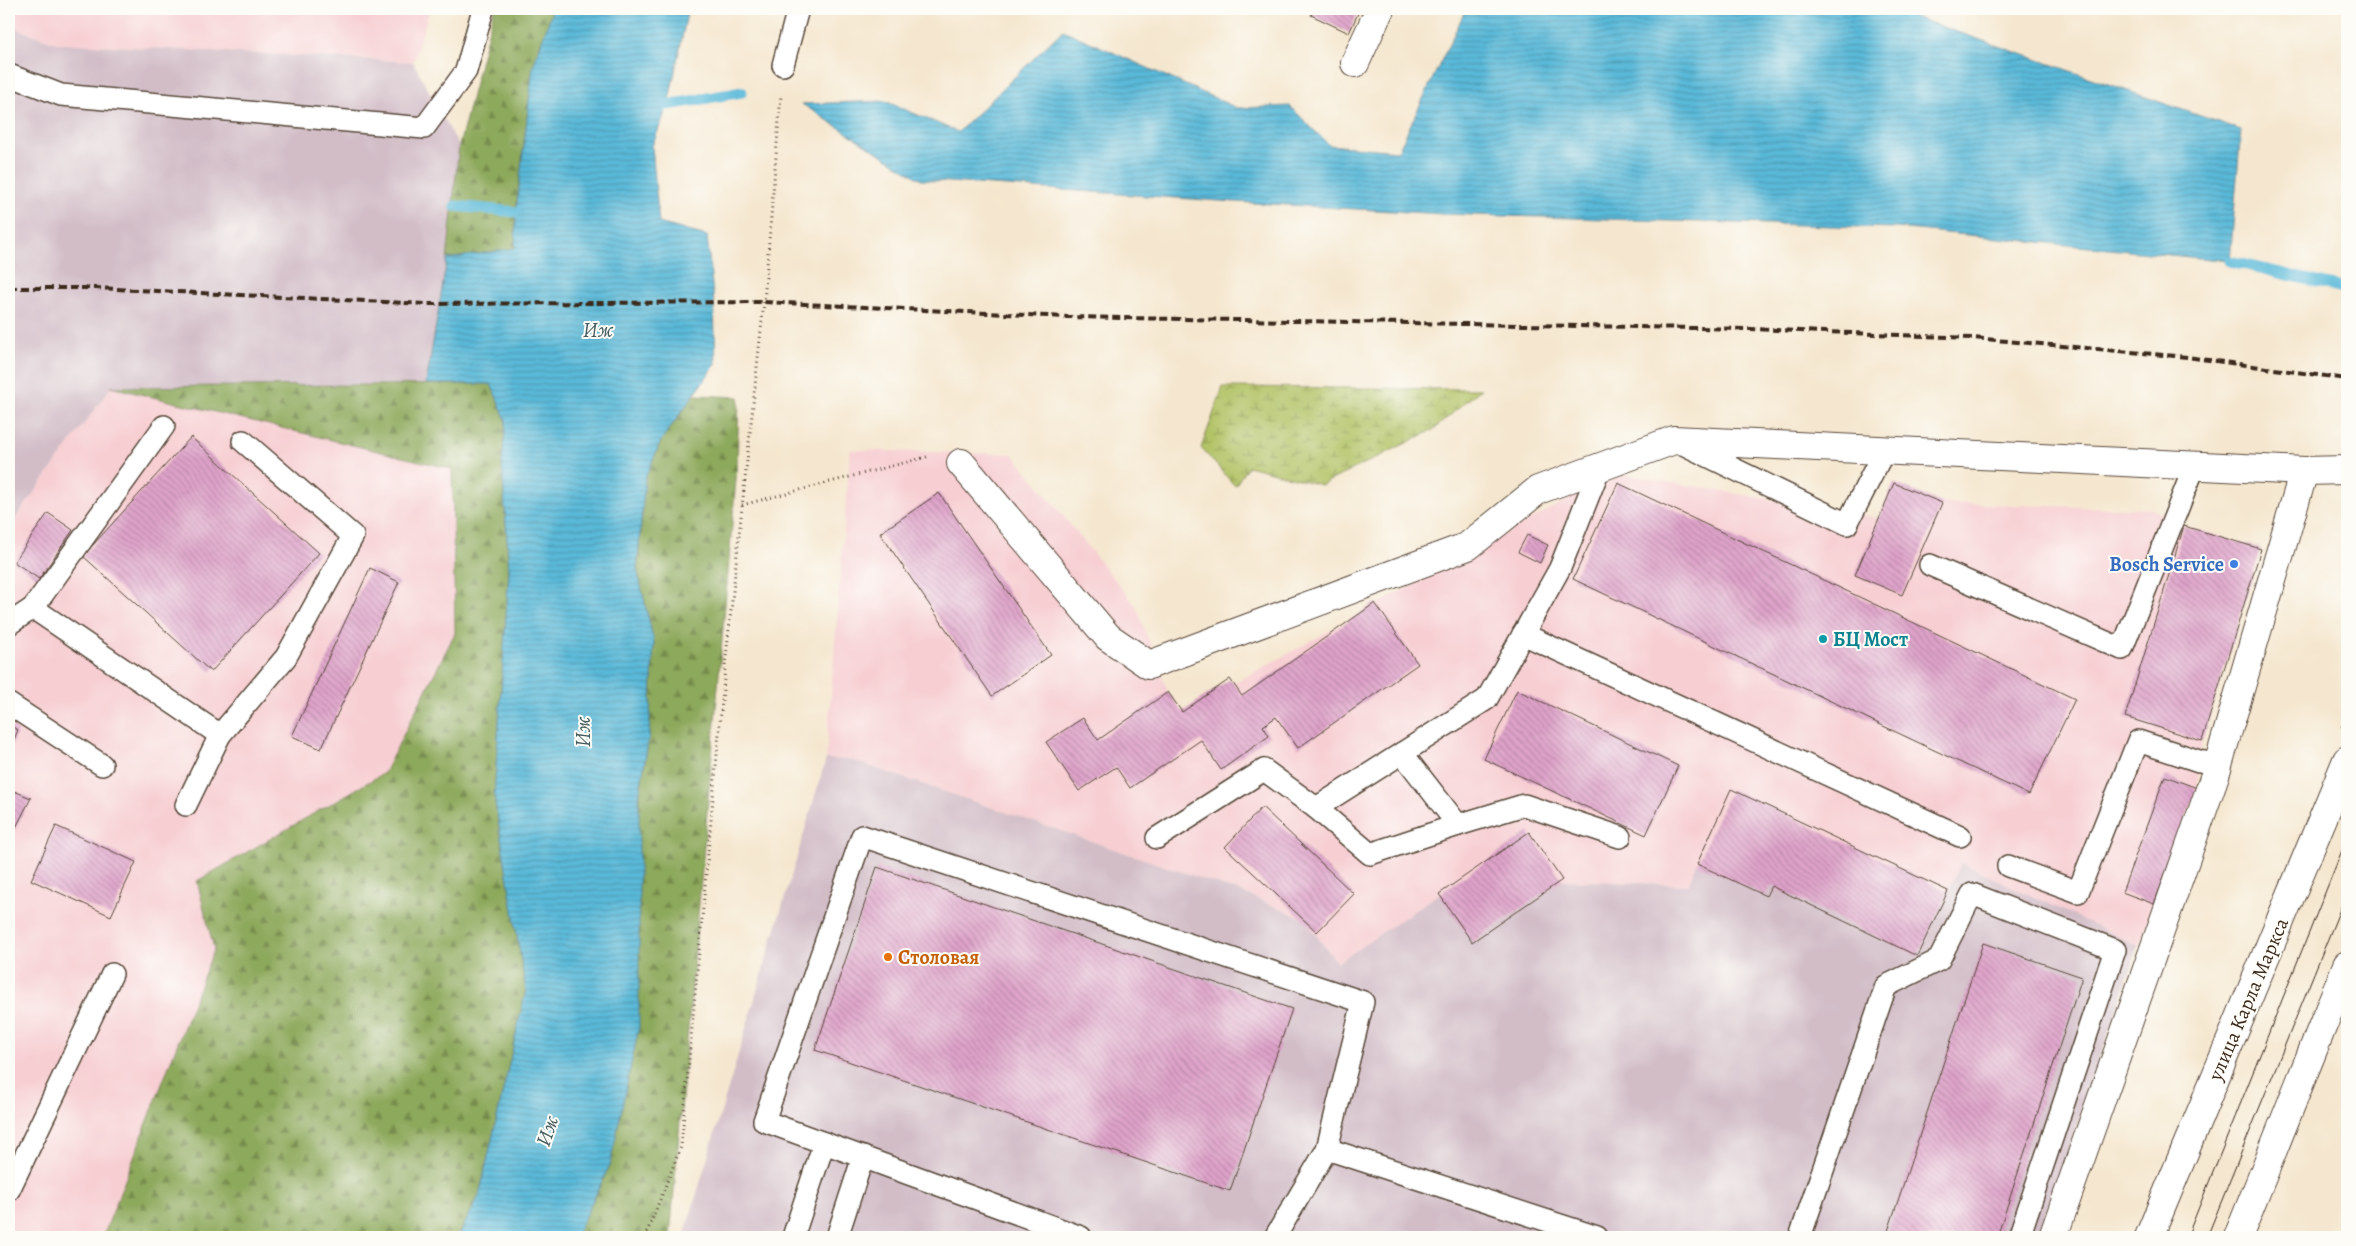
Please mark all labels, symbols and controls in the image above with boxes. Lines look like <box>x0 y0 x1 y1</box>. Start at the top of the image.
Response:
water label: Иж <box>583 316 614 344</box>
place label: Bosch Service <box>2109 551 2224 578</box>
marker: Bosch Service <box>2228 558 2240 570</box>
place label: БЦ Мост <box>1833 626 1908 653</box>
marker: БЦ Мост <box>1817 633 1829 645</box>
water label: Иж <box>569 716 597 747</box>
street label: улица Карла Маркса <box>2202 913 2295 1086</box>
place label: Столовая <box>898 944 979 971</box>
marker: Столовая <box>882 951 894 963</box>
water label: Иж <box>529 1111 565 1150</box>

